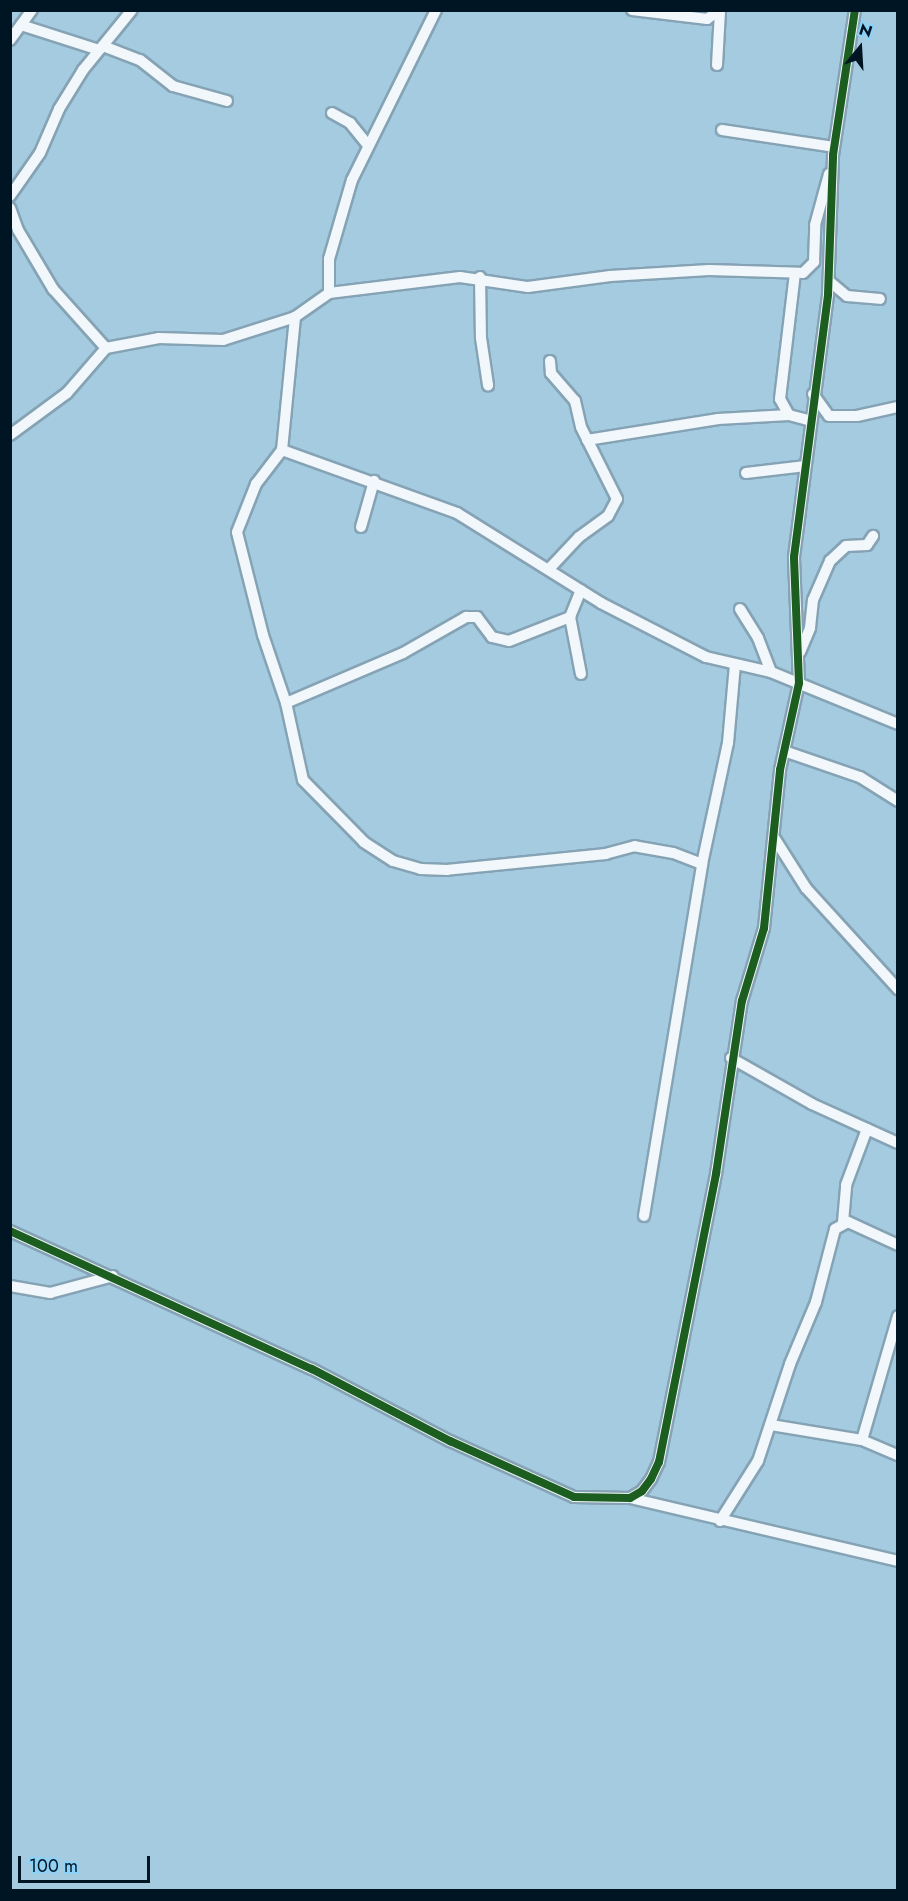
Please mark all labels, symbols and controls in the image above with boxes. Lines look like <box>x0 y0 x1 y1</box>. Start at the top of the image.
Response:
north arrow <box>830 18 890 78</box>
text: N <box>856 18 875 43</box>
scale bar <box>21 1844 153 1882</box>
text: 100 m <box>29 1853 78 1879</box>

